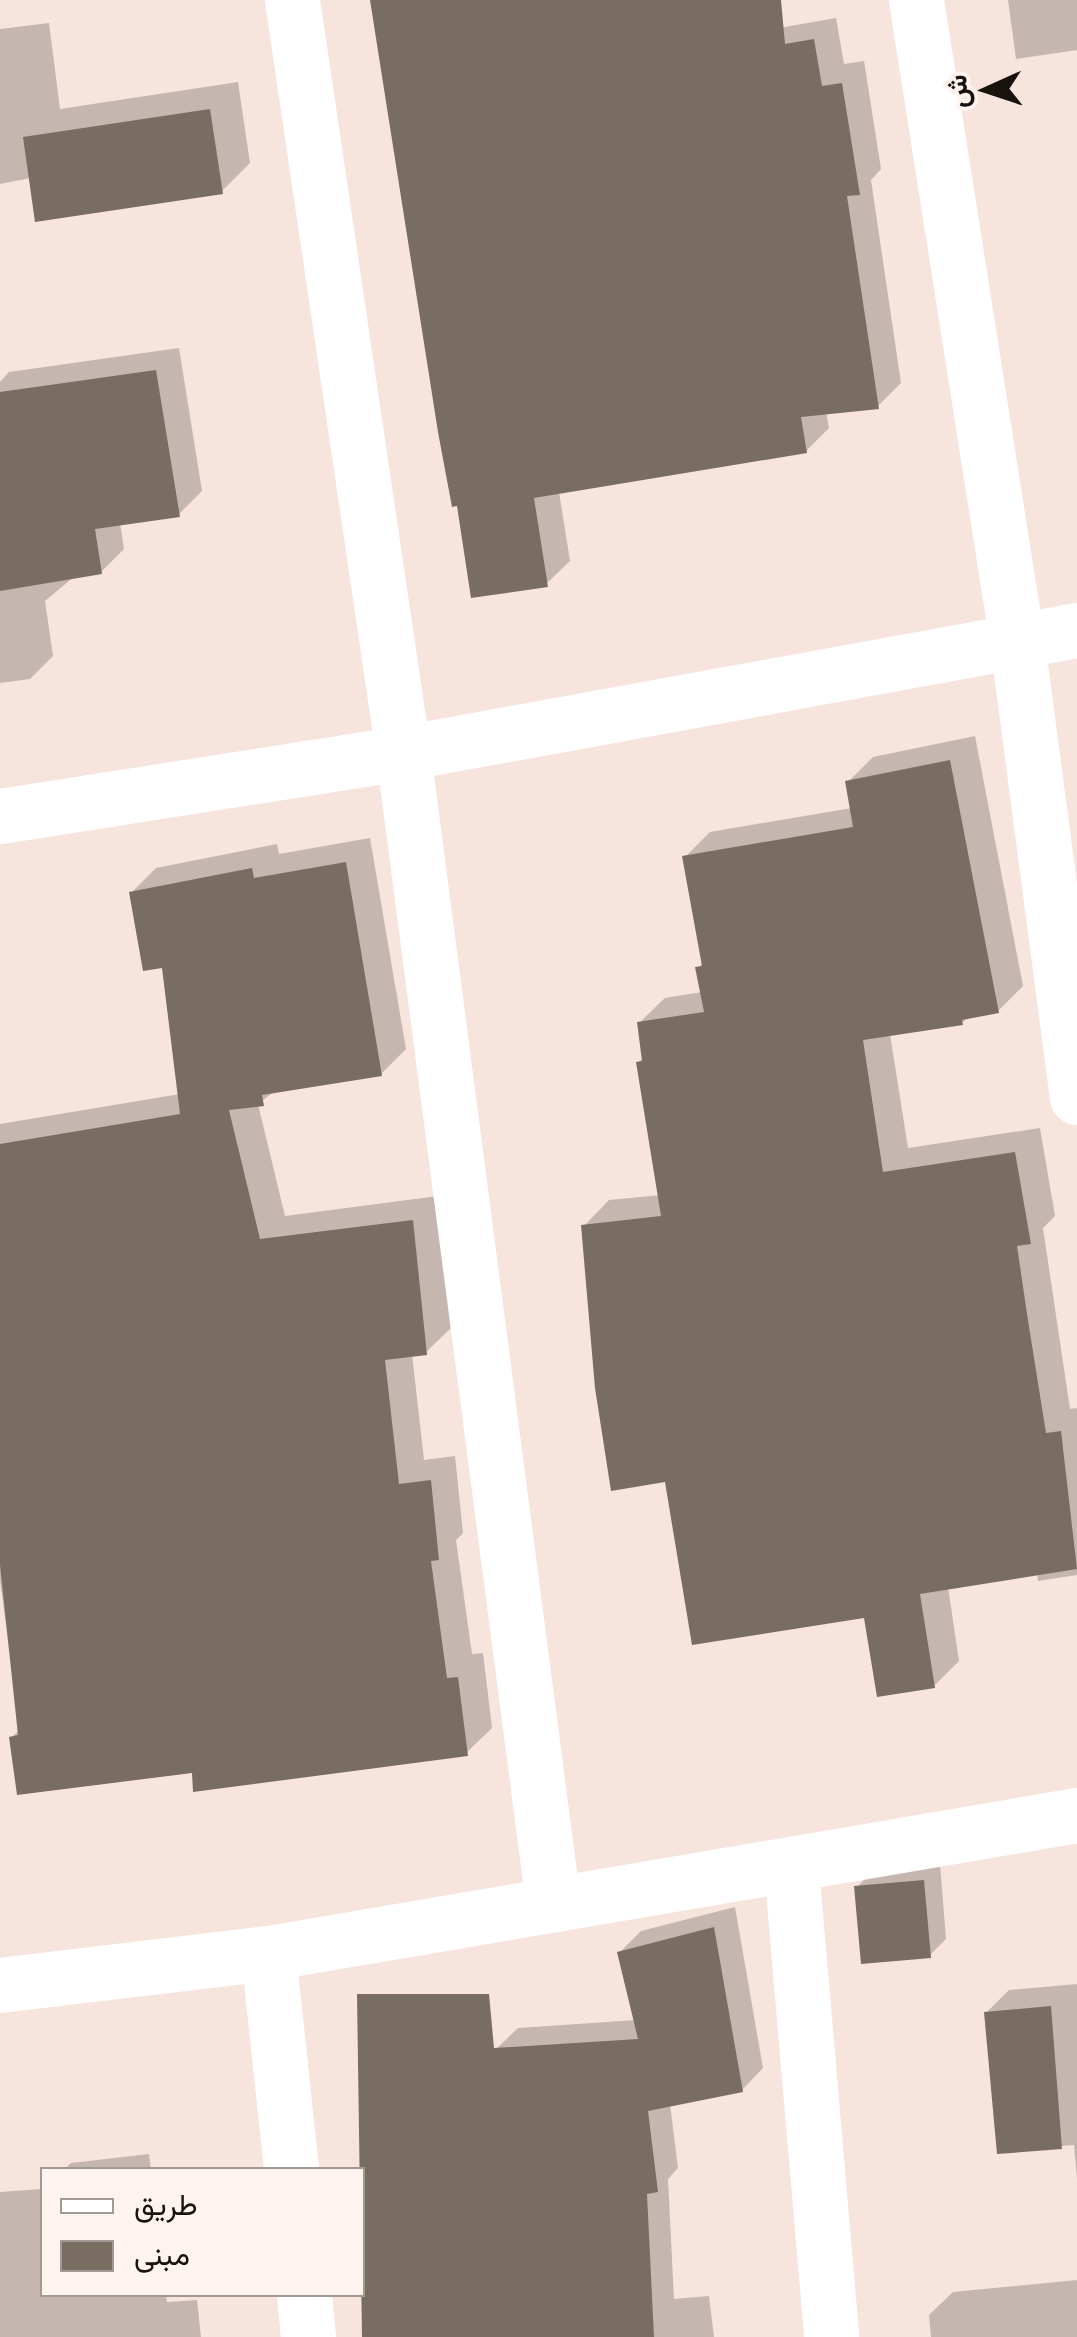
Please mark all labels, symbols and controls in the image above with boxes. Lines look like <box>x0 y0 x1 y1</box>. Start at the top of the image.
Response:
north arrow <box>937 40 1037 140</box>
text: ش <box>934 74 979 110</box>
legend <box>40 2167 365 2297</box>
text: طريق <box>134 2181 198 2227</box>
text: مبنى <box>134 2231 190 2277</box>

